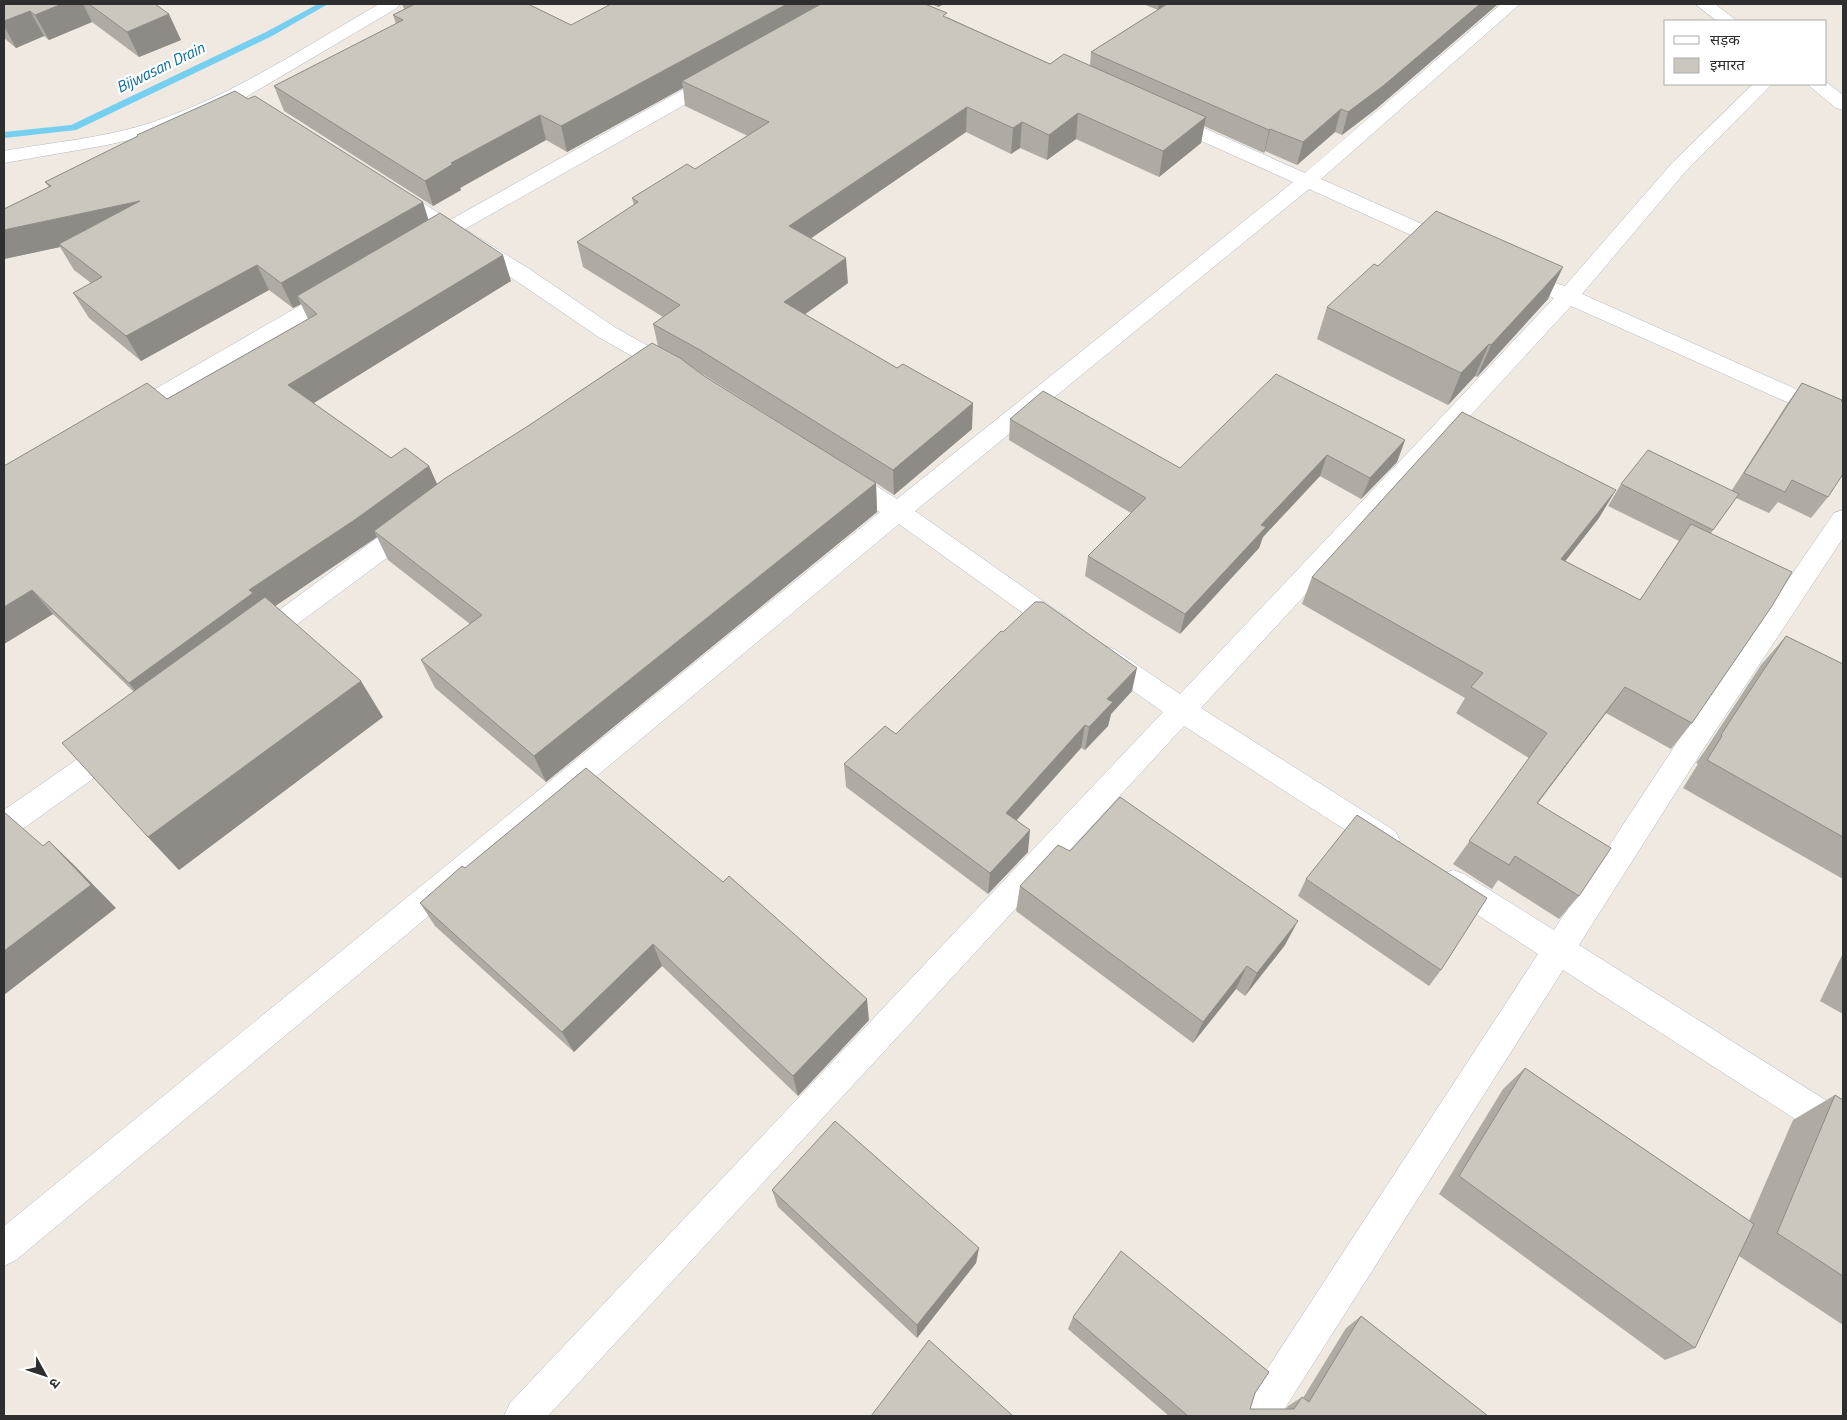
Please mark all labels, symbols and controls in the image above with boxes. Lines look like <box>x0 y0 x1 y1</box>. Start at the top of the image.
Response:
legend <box>1664 20 1827 85</box>
text: सड़क <box>1710 28 1740 51</box>
water label: Bijwasan Drain <box>112 35 209 99</box>
text: इमारत <box>1710 53 1745 76</box>
north arrow <box>20 1350 70 1400</box>
text: उ <box>44 1374 66 1394</box>

